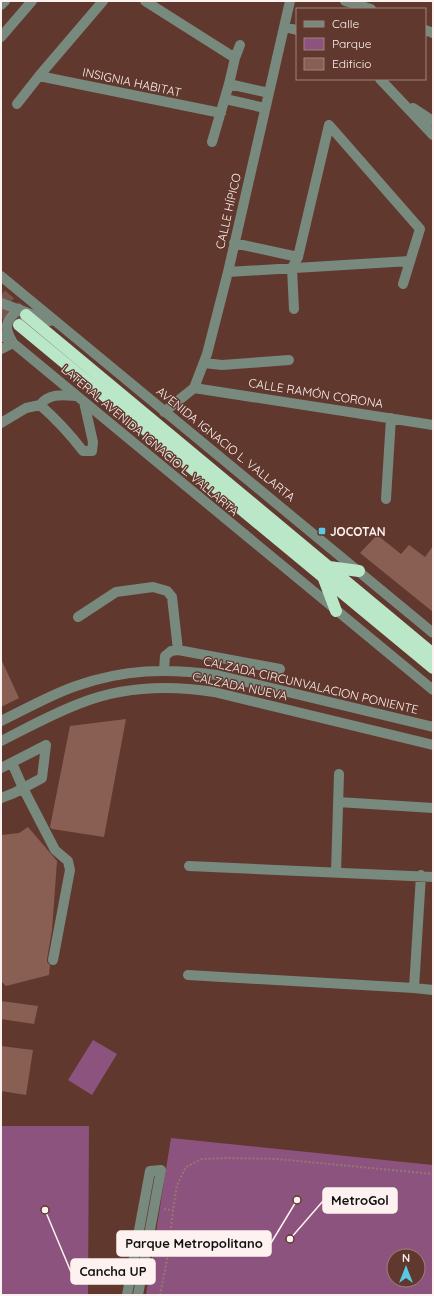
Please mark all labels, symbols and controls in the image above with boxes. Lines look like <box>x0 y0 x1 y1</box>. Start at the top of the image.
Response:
legend <box>296 8 426 80</box>
text: Calle <box>332 16 360 31</box>
text: Parque <box>332 36 372 51</box>
text: Edificio <box>332 56 372 71</box>
street label: INSIGNIA HABITAT <box>81 64 183 100</box>
street label: CALLE HÍPICO <box>212 172 244 250</box>
street label: LATERAL AVENIDA IGNACIO L. VALLARTA <box>58 362 242 518</box>
street label: CALLE RAMÓN CORONA <box>248 375 385 411</box>
street label: AVENIDA IGNACIO L. VALLARTA <box>154 384 298 504</box>
place label: JOCOTAN <box>330 524 386 539</box>
marker: JOCOTAN <box>317 526 327 536</box>
street label: CALZADA CIRCUNVALACION PONIENTE <box>202 653 420 717</box>
street label: CALZADA NUEVA <box>191 669 289 703</box>
callout: MetroGol <box>323 1188 397 1213</box>
text: MetroGol <box>331 1192 389 1208</box>
callout: Parque Metropolitano <box>117 1231 271 1256</box>
text: Parque Metropolitano <box>125 1235 263 1251</box>
north arrow <box>386 1248 426 1288</box>
text: N <box>402 1251 410 1265</box>
callout: Cancha UP <box>71 1259 155 1284</box>
text: Cancha UP <box>79 1263 147 1279</box>

